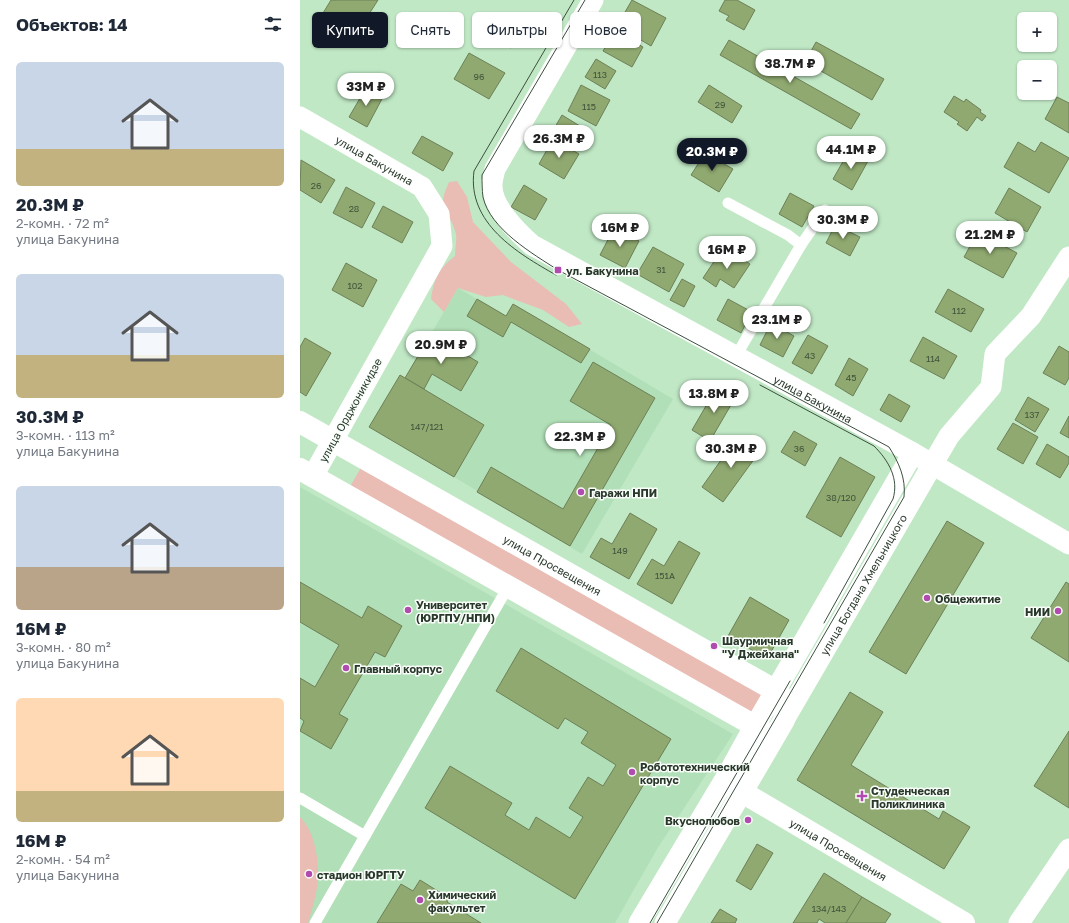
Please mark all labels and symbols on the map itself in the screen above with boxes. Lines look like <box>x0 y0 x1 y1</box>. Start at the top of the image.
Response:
pin: 38.7M ₽ <box>753 50 827 84</box>
house number: 113 <box>593 69 607 80</box>
house number: 96 <box>474 71 484 82</box>
pin: 33M ₽ <box>338 73 394 107</box>
house number: 29 <box>715 99 725 110</box>
house number: 115 <box>582 101 596 112</box>
pin: 26.3M ₽ <box>522 125 596 159</box>
street label: улица Бакунина <box>333 132 416 187</box>
pin: 44.1M ₽ <box>814 136 888 170</box>
pin: 20.3M ₽ <box>675 138 749 172</box>
house number: 26 <box>311 180 321 191</box>
house number: 28 <box>349 203 359 214</box>
pin: 30.3M ₽ <box>806 206 880 240</box>
pin: 16M ₽ <box>592 214 648 248</box>
pin: 21.2M ₽ <box>953 221 1027 255</box>
pin: 16M ₽ <box>699 236 755 270</box>
place label: ул. Бакунина <box>566 264 639 277</box>
house number: 31 <box>656 264 666 275</box>
marker: ул. Бакунина <box>553 265 563 275</box>
house number: 102 <box>347 280 363 291</box>
house number: 112 <box>952 305 966 316</box>
pin: 23.1M ₽ <box>740 306 814 340</box>
pin: 20.9M ₽ <box>404 331 478 365</box>
house number: 43 <box>805 350 815 361</box>
house number: 114 <box>926 353 941 364</box>
street label: улица Орджоникидзе <box>316 356 384 464</box>
street label: улица Бакунина <box>772 372 855 425</box>
house number: 45 <box>846 372 856 383</box>
pin: 13.8M ₽ <box>677 380 751 414</box>
house number: 137 <box>1025 409 1039 420</box>
house number: 147/121 <box>411 421 444 432</box>
pin: 22.3M ₽ <box>543 423 617 457</box>
pin: 30.3M ₽ <box>694 435 768 469</box>
house number: 36 <box>794 443 804 454</box>
place label: Гаражи НПИ <box>589 486 657 499</box>
marker: Гаражи НПИ <box>576 487 586 497</box>
house number: 38/120 <box>826 492 857 503</box>
street label: улица Богдана Хмельницкого <box>817 511 909 657</box>
street label: улица Просвещения <box>501 532 604 597</box>
house number: 149 <box>612 545 628 556</box>
house number: 151А <box>655 570 675 581</box>
place label: Общежитие <box>935 592 1001 605</box>
marker: Общежитие <box>922 593 932 603</box>
place label: Университет (ЮРГПУ/НПИ) <box>416 598 495 624</box>
marker: Университет (ЮРГПУ/НПИ) <box>403 605 413 615</box>
place label: НИИ <box>1025 605 1050 618</box>
marker: НИИ <box>1053 606 1063 616</box>
place label: Шаурмичная "У Джейхана" <box>722 634 799 660</box>
marker: Шаурмичная "У Джейхана" <box>709 641 719 651</box>
place label: Главный корпус <box>354 662 443 675</box>
marker: Главный корпус <box>341 663 351 673</box>
place label: Робототехнический корпус <box>640 760 750 786</box>
marker: Робототехнический корпус <box>627 767 637 777</box>
place label: Студенческая Поликлиника <box>871 784 949 810</box>
marker: Студенческая Поликлиника <box>856 790 868 802</box>
place label: Вкуснолюбов <box>665 814 741 827</box>
marker: Вкуснолюбов <box>743 815 753 825</box>
street label: улица Просвещения <box>788 815 890 883</box>
place label: стадион ЮРГТУ <box>317 868 405 881</box>
marker: стадион ЮРГТУ <box>304 869 314 879</box>
place label: Химический факультет <box>428 888 497 914</box>
marker: Химический факультет <box>415 895 425 905</box>
house number: 134/143 <box>812 903 846 914</box>

